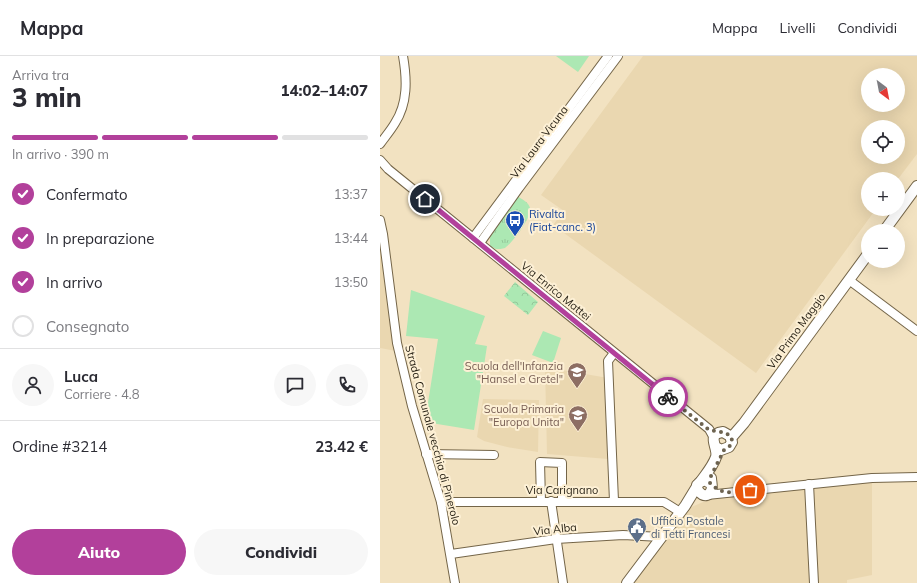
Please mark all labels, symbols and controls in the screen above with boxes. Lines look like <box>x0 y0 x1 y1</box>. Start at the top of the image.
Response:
text: Mappa <box>20 16 84 40</box>
text: Mappa <box>712 19 758 37</box>
text: Livelli <box>780 19 815 37</box>
text: Condividi <box>837 19 897 37</box>
text: Arriva tra <box>12 67 69 83</box>
north arrow <box>861 68 905 112</box>
map controls <box>861 68 905 268</box>
text: 3 min <box>12 81 82 114</box>
text: 14:02–14:07 <box>281 81 368 100</box>
street label: Via Laura Vicuna <box>507 103 571 181</box>
button: locate <box>861 120 905 164</box>
text: In arrivo · 390 m <box>12 146 109 162</box>
button: + <box>861 172 905 216</box>
pin <box>408 182 442 216</box>
icon: check <box>12 183 34 205</box>
text: Confermato <box>46 185 127 204</box>
text: 13:37 <box>334 186 368 202</box>
icon: home <box>414 188 436 210</box>
place label: Rivalta (Fiat-canc. 3) <box>529 207 596 234</box>
bus stop icon: Rivalta (Fiat-canc. 3) <box>504 209 526 237</box>
button: − <box>861 224 905 268</box>
icon: check <box>12 227 34 249</box>
text: In preparazione <box>46 229 154 248</box>
text: 13:44 <box>334 230 368 246</box>
street label: Via Enrico Mattei <box>518 259 594 323</box>
icon: check <box>12 271 34 293</box>
text: In arrivo <box>46 273 102 292</box>
text: 13:50 <box>334 274 368 290</box>
street label: Via Primo Maggio <box>764 290 828 372</box>
text: Consegnato <box>46 317 129 336</box>
street label: Strada Comunale vecchia di Pinerolo <box>402 344 464 526</box>
place label: Scuola dell'Infanzia "Hansel e Gretel" <box>465 359 563 386</box>
school or university icon: Scuola dell'Infanzia "Hansel e Gretel" <box>566 361 588 389</box>
button: person <box>12 364 54 406</box>
button: chat <box>274 364 316 406</box>
button: phone <box>326 364 368 406</box>
text: Luca <box>64 367 98 386</box>
courier <box>648 377 688 417</box>
text: Corriere · 4.8 <box>64 386 140 402</box>
icon: bike <box>657 386 679 408</box>
place label: Scuola Primaria "Europa Unita" <box>484 402 564 429</box>
school or university icon: Scuola Primaria "Europa Unita" <box>567 404 589 432</box>
text: Ordine #3214 <box>12 437 107 456</box>
text: 23.42 € <box>315 437 368 456</box>
pin <box>733 473 767 507</box>
icon: bag <box>739 479 761 501</box>
street label: Via Carignano <box>526 483 598 497</box>
place label: Ufficio Postale di Tetti Francesi <box>651 514 730 541</box>
public building icon: Ufficio Postale di Tetti Francesi <box>626 516 648 544</box>
street label: Via Alba <box>533 520 577 538</box>
button: Aiuto <box>12 529 186 575</box>
button: Condividi <box>194 529 368 575</box>

